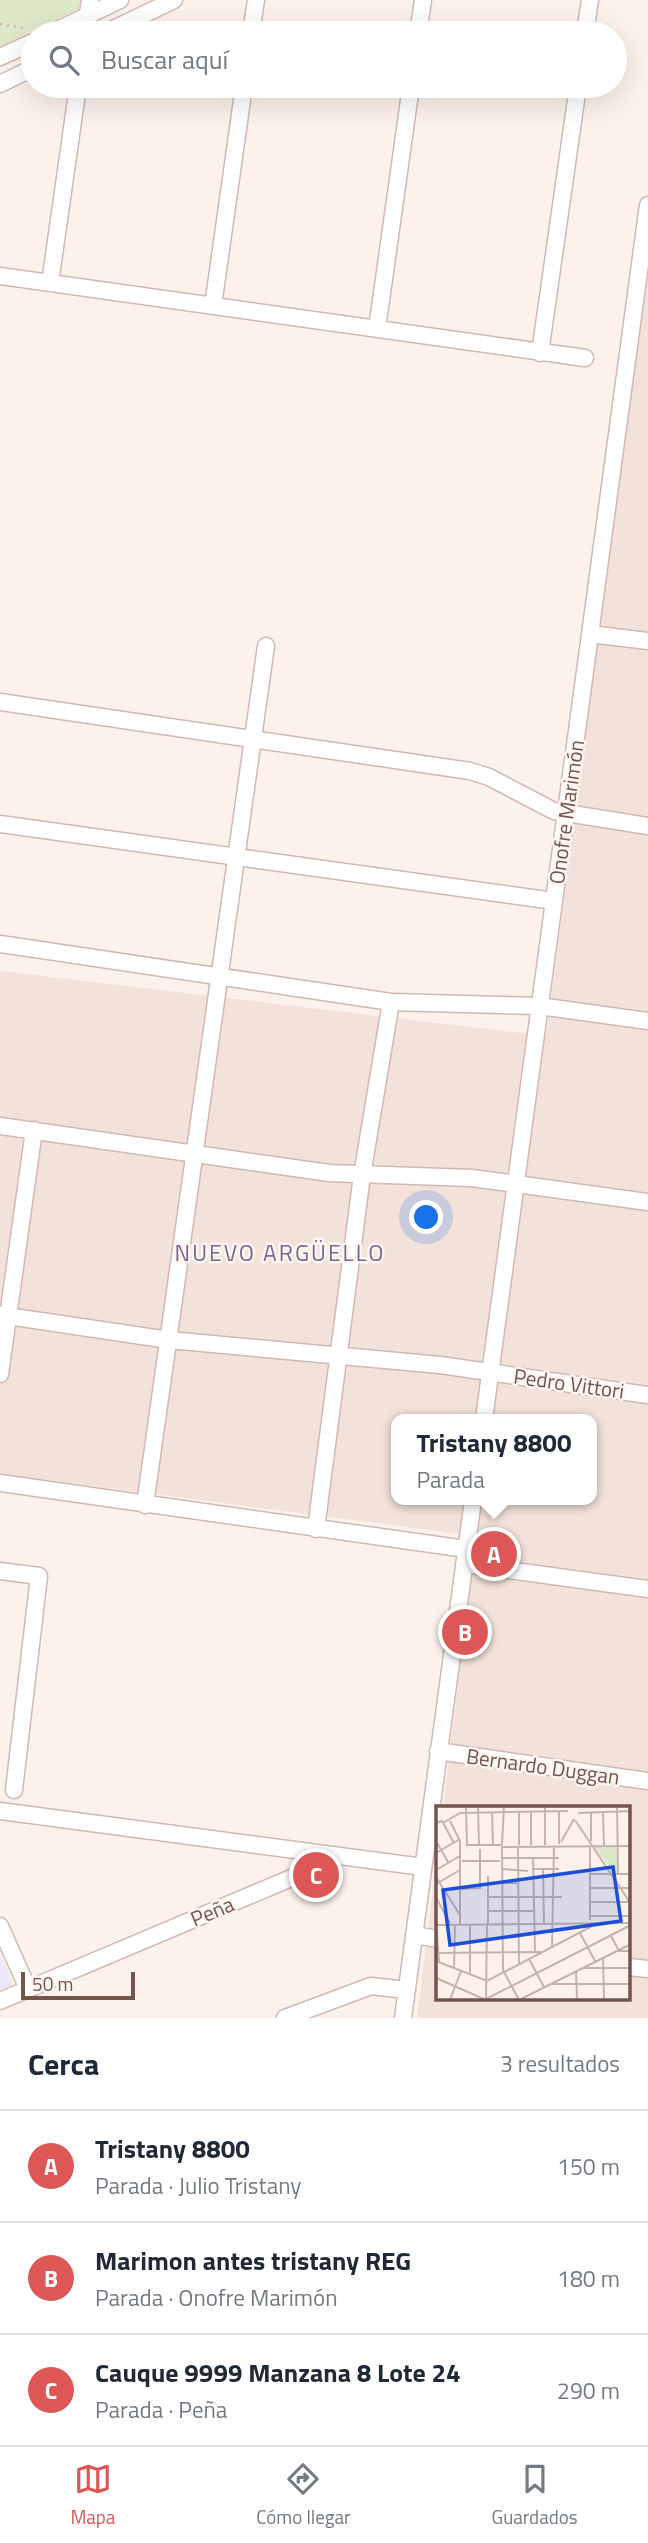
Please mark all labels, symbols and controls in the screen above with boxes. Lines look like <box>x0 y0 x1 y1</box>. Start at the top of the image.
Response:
search box <box>21 21 627 98</box>
text: Buscar aquí <box>101 40 228 79</box>
icon: search <box>45 41 83 79</box>
street label: Onofre Marimón <box>540 738 592 886</box>
your location <box>409 1200 443 1234</box>
district label: NUEVO ARGÜELLO <box>175 1235 385 1270</box>
street label: Pedro Vittori <box>512 1359 626 1407</box>
popup <box>391 1414 597 1505</box>
text: Tristany 8800 <box>417 1423 571 1462</box>
text: Parada <box>417 1462 485 1497</box>
pin: A <box>471 1528 517 1580</box>
pin: B <box>442 1606 488 1658</box>
street label: Bernardo Duggan <box>464 1739 622 1793</box>
inset map <box>436 1806 630 2000</box>
pin: C <box>293 1849 339 1901</box>
street label: Peña <box>185 1887 239 1934</box>
scale bar <box>21 1969 135 2001</box>
text: 50 m <box>32 1969 73 1998</box>
text: Cerca <box>28 2041 99 2087</box>
text: 3 resultados <box>500 2046 620 2081</box>
text: Tristany 8800 <box>95 2129 250 2168</box>
text: A <box>44 2149 58 2184</box>
text: 150 m <box>557 2149 620 2184</box>
text: Parada · Julio Tristany <box>95 2168 301 2203</box>
text: Marimon antes tristany REG <box>95 2241 411 2280</box>
text: B <box>44 2261 58 2296</box>
text: 180 m <box>557 2261 620 2296</box>
text: Parada · Onofre Marimón <box>95 2280 338 2315</box>
text: Cauque 9999 Manzana 8 Lote 24 <box>95 2353 461 2392</box>
text: C <box>45 2373 57 2408</box>
text: 290 m <box>557 2373 620 2408</box>
text: Parada · Peña <box>95 2392 227 2427</box>
tab: Mapa <box>70 2460 115 2531</box>
tab: Cómo llegar <box>256 2460 351 2531</box>
tab: Guardados <box>491 2460 578 2531</box>

